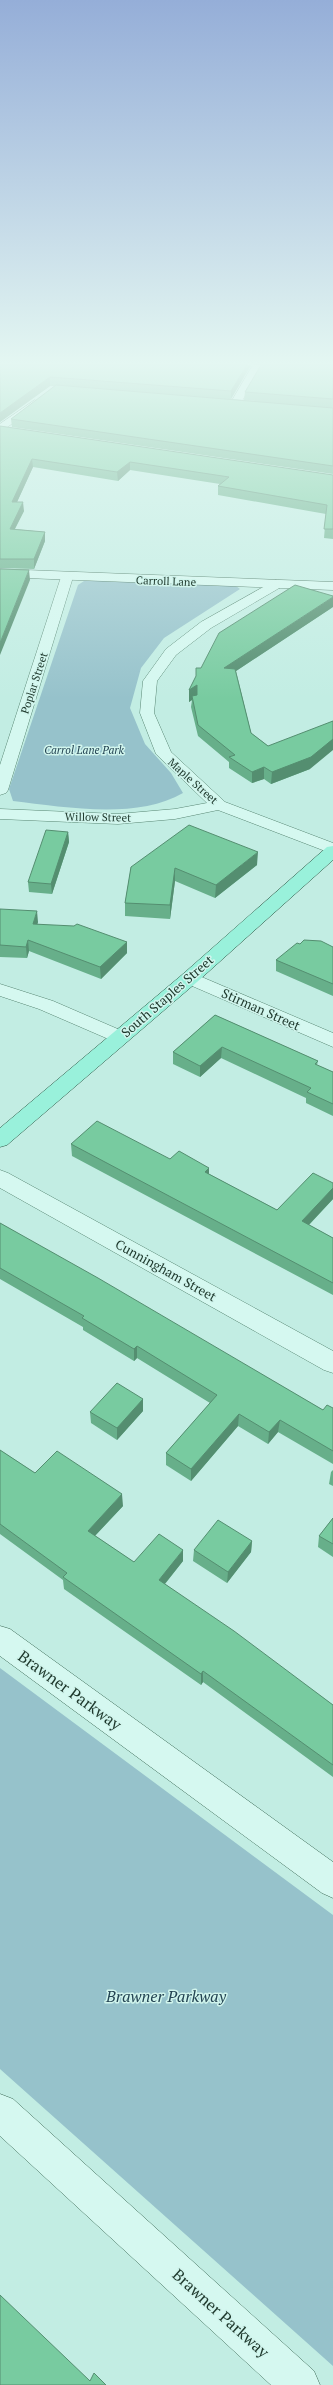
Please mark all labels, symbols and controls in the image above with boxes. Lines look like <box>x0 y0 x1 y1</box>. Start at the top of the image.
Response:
street label: Carroll Lane <box>136 573 197 589</box>
street label: Poplar Street <box>18 651 50 715</box>
park label: Carrol Lane Park <box>44 743 125 757</box>
street label: Maple Street <box>165 755 221 807</box>
street label: Willow Street <box>65 809 131 825</box>
street label: South Staples Street <box>117 951 217 1041</box>
street label: Stirman Street <box>219 984 303 1034</box>
street label: Cunningham Street <box>112 1235 220 1305</box>
street label: Brawner Parkway <box>14 1645 127 1736</box>
park label: Brawner Parkway <box>105 1985 227 2007</box>
street label: Brawner Parkway <box>168 2264 275 2363</box>

